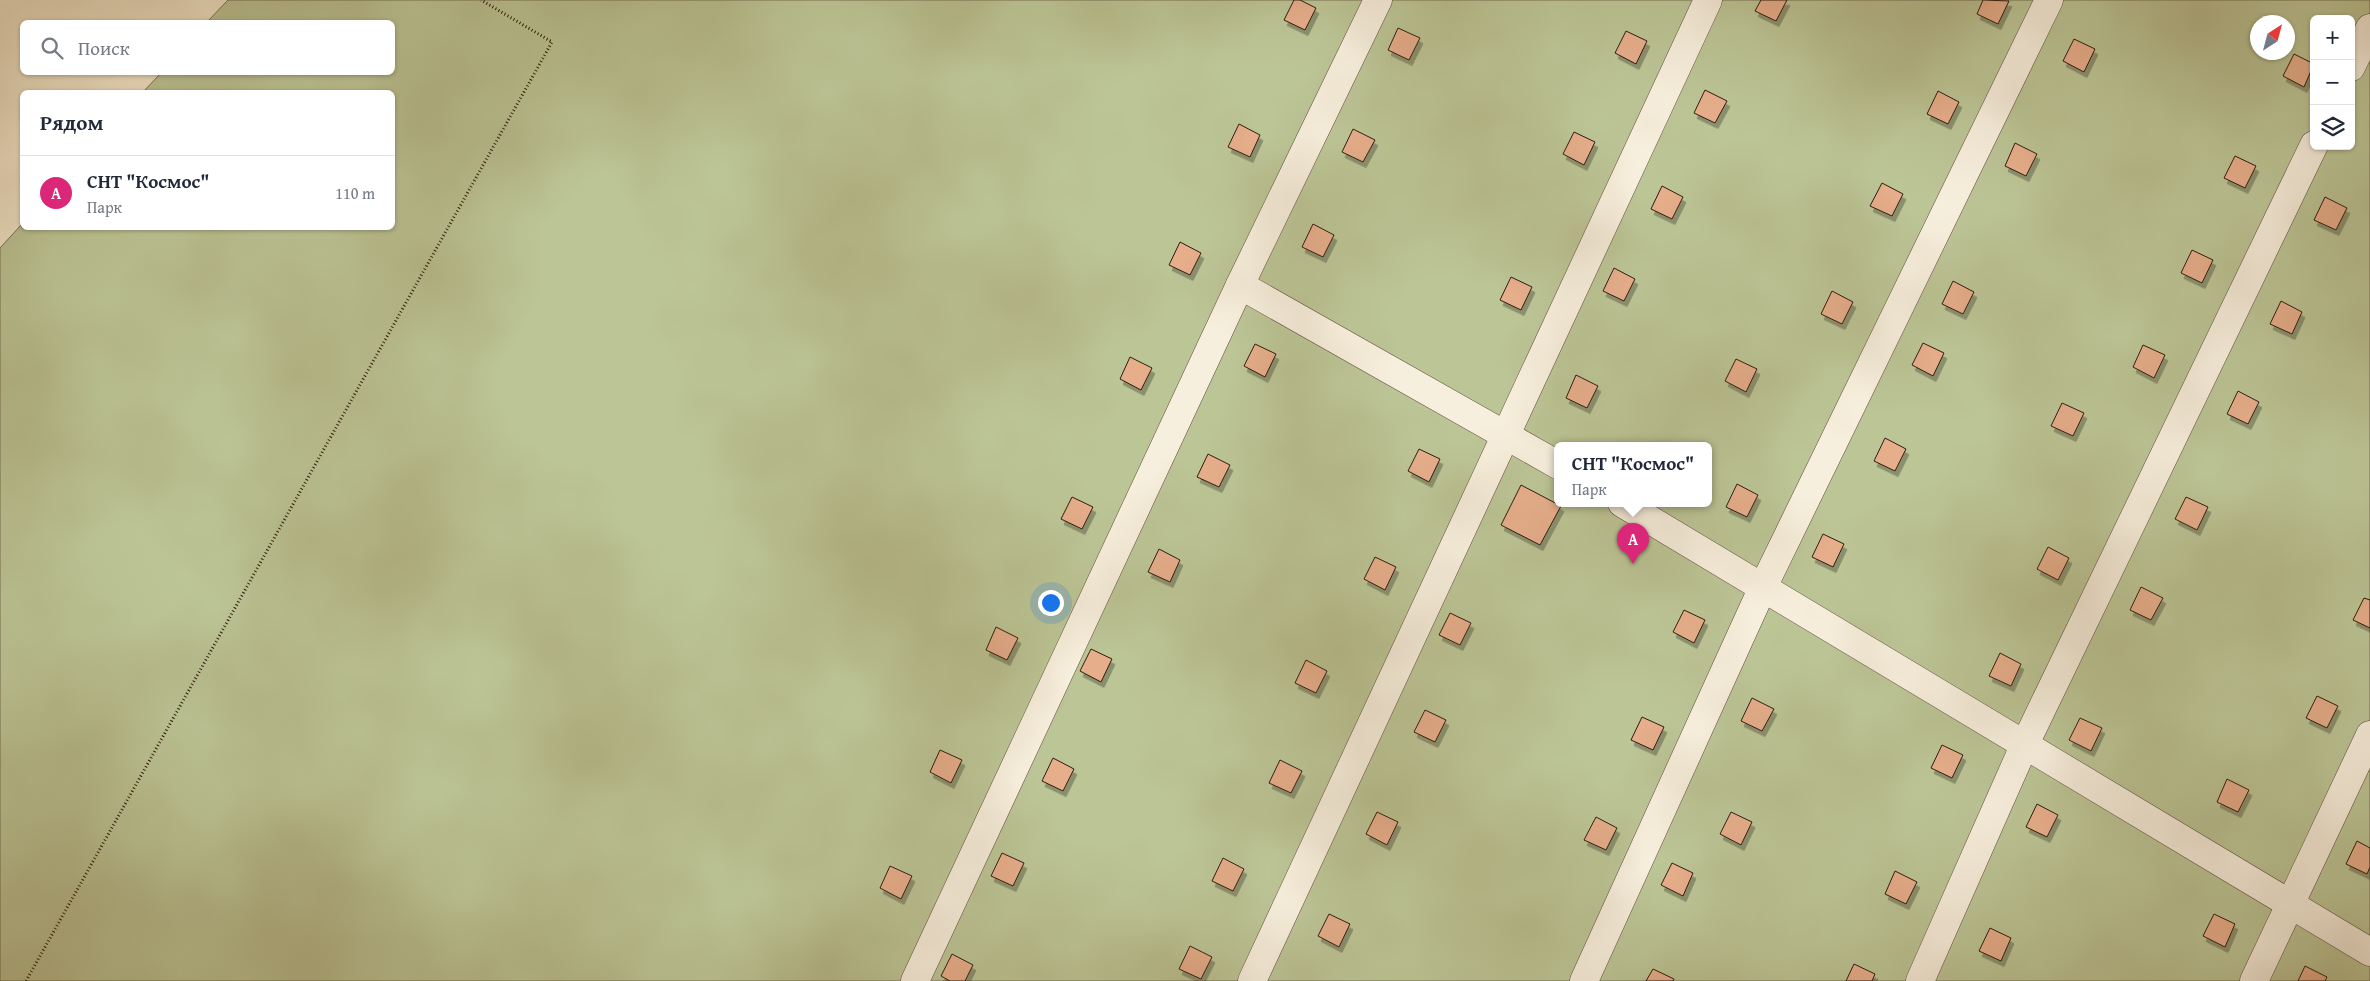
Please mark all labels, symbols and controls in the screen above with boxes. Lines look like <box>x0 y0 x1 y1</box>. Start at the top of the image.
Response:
north arrow <box>2250 15 2295 60</box>
map controls <box>2310 15 2355 150</box>
button: + <box>2310 15 2355 60</box>
search box <box>20 20 395 75</box>
icon: search <box>38 34 66 62</box>
text: Поиск <box>78 34 130 62</box>
button: − <box>2310 60 2355 105</box>
button: layers <box>2310 105 2355 150</box>
text: Рядом <box>40 107 103 138</box>
text: СНТ "Космос" <box>87 167 209 195</box>
text: A <box>51 181 61 205</box>
text: 110 m <box>335 181 375 205</box>
text: Парк <box>87 195 122 219</box>
popup <box>1554 442 1712 507</box>
text: СНТ "Космос" <box>1572 449 1694 477</box>
text: Парк <box>1572 477 1607 501</box>
pin: A <box>1617 523 1649 564</box>
your location <box>1038 590 1064 616</box>

